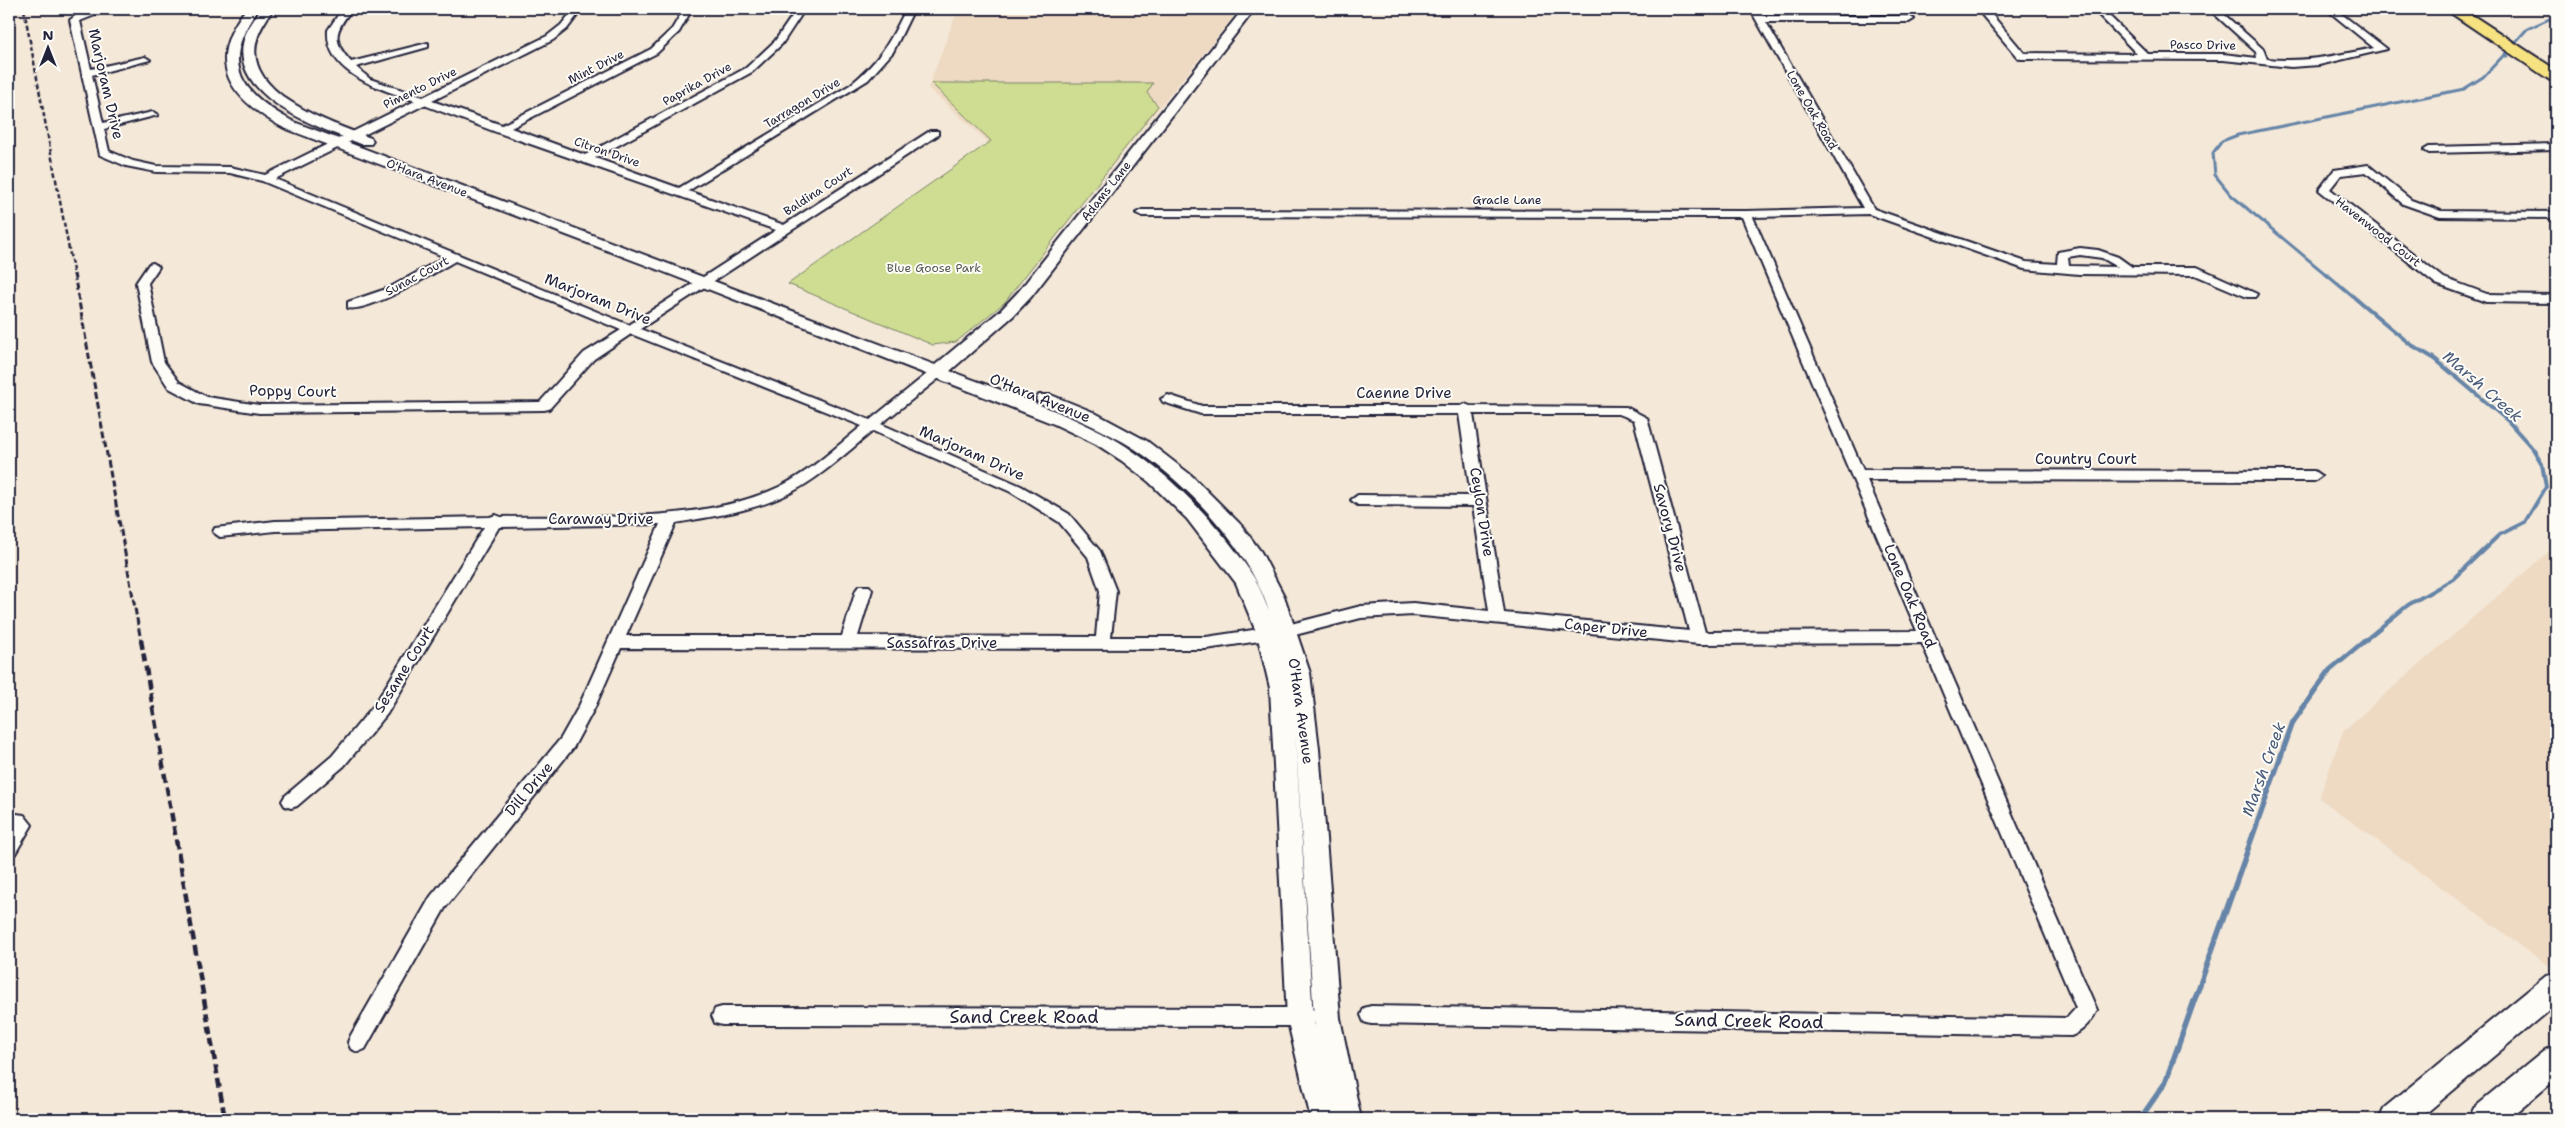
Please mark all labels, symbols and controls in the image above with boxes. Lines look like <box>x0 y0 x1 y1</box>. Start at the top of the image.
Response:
north arrow <box>22 22 72 72</box>
text: N <box>42 26 54 44</box>
street label: Marjoram Drive <box>84 27 128 141</box>
street label: Pasco Drive <box>2170 36 2236 54</box>
street label: Mint Drive <box>565 46 627 88</box>
street label: Paprika Drive <box>660 58 734 110</box>
street label: Pimento Drive <box>381 63 460 113</box>
street label: Lone Oak Road <box>1783 68 1841 153</box>
street label: Tarragon Drive <box>761 74 843 132</box>
street label: Citron Drive <box>572 133 642 171</box>
street label: O'Hara Avenue <box>384 155 470 201</box>
street label: Adams Lane <box>1077 158 1135 224</box>
street label: Baldina Court <box>780 163 856 219</box>
street label: Gracie Lane <box>1472 192 1542 208</box>
street label: Havenwood Court <box>2332 194 2424 270</box>
street label: Sunac Court <box>382 253 452 299</box>
park label: Blue Goose Park <box>887 260 981 276</box>
street label: Marjoram Drive <box>542 268 654 330</box>
water label: Marsh Creek <box>2438 346 2527 427</box>
street label: O'Hara Avenue <box>987 369 1093 427</box>
street label: Poppy Court <box>249 380 337 402</box>
street label: Caenne Drive <box>1356 383 1452 403</box>
street label: Marjoram Drive <box>916 421 1028 485</box>
street label: Country Court <box>2035 449 2137 469</box>
street label: Ceylon Drive <box>1465 466 1499 558</box>
street label: Savory Drive <box>1649 481 1691 575</box>
street label: Caraway Drive <box>548 509 654 529</box>
street label: Lone Oak Road <box>1879 541 1941 651</box>
street label: Caper Drive <box>1563 614 1649 642</box>
street label: Sesame Court <box>369 622 439 716</box>
street label: Sassafras Drive <box>886 633 998 653</box>
street label: O'Hara Avenue <box>1284 657 1318 765</box>
water label: Marsh Creek <box>2237 719 2290 819</box>
street label: Dill Drive <box>500 758 558 820</box>
street label: Sand Creek Road <box>949 1005 1099 1029</box>
street label: Sand Creek Road <box>1674 1008 1824 1034</box>

